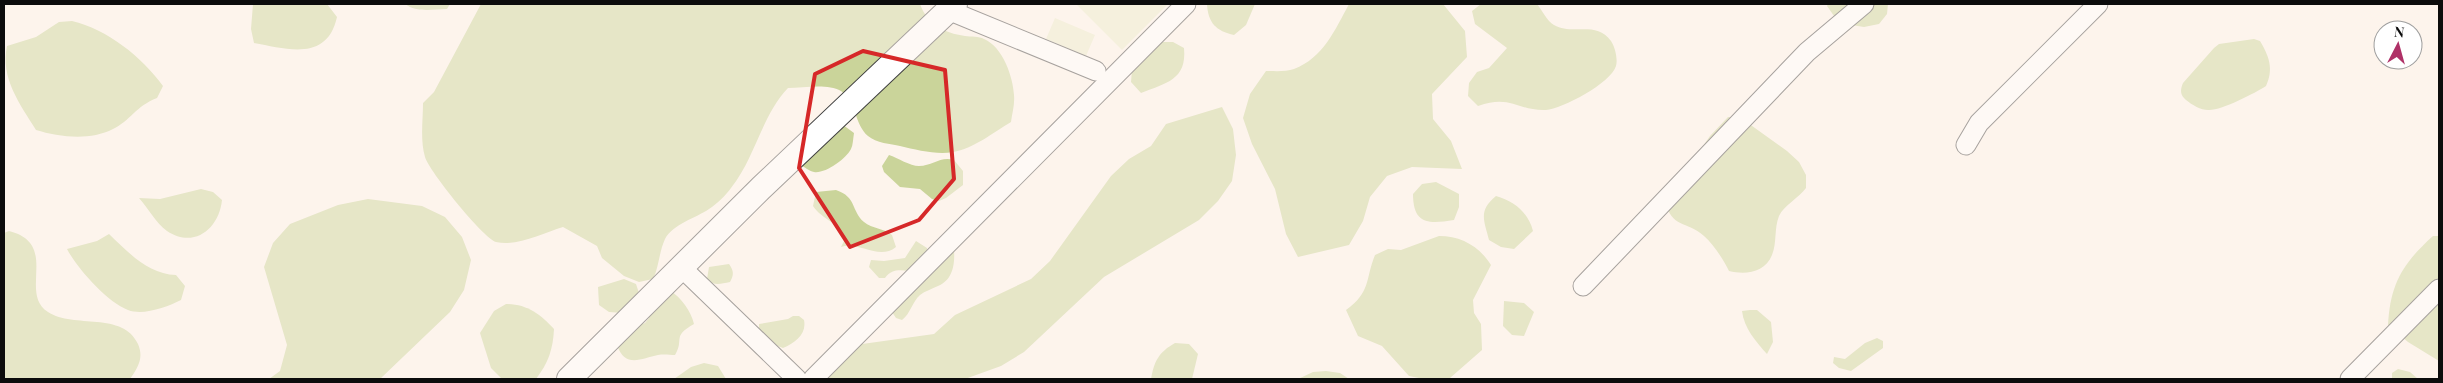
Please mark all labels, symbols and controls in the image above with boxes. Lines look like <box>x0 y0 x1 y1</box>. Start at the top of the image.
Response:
north arrow <box>2373 20 2423 70</box>
text: N <box>2393 22 2405 42</box>

